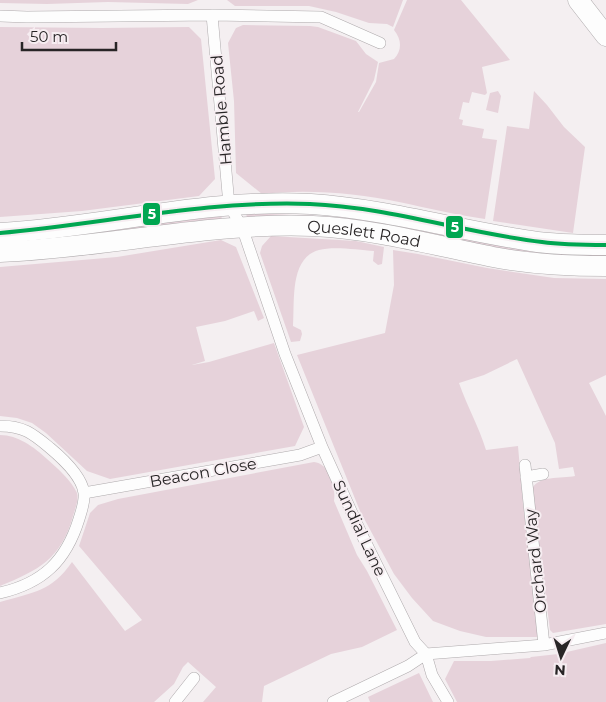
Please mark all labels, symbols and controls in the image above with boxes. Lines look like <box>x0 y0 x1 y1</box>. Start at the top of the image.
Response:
scale bar <box>22 20 116 52</box>
text: 50 m <box>30 27 68 46</box>
street label: Hamble Road <box>207 54 236 166</box>
line badge: 5 <box>142 202 161 226</box>
text: 5 <box>148 205 156 223</box>
line badge: 5 <box>445 215 464 239</box>
street label: Queslett Road <box>307 217 422 251</box>
text: 5 <box>451 218 459 236</box>
street label: Beacon Close <box>148 454 258 491</box>
street label: Sundial Lane <box>329 477 390 579</box>
street label: Orchard Way <box>521 508 550 614</box>
north arrow <box>536 632 586 682</box>
text: N <box>554 661 566 679</box>

